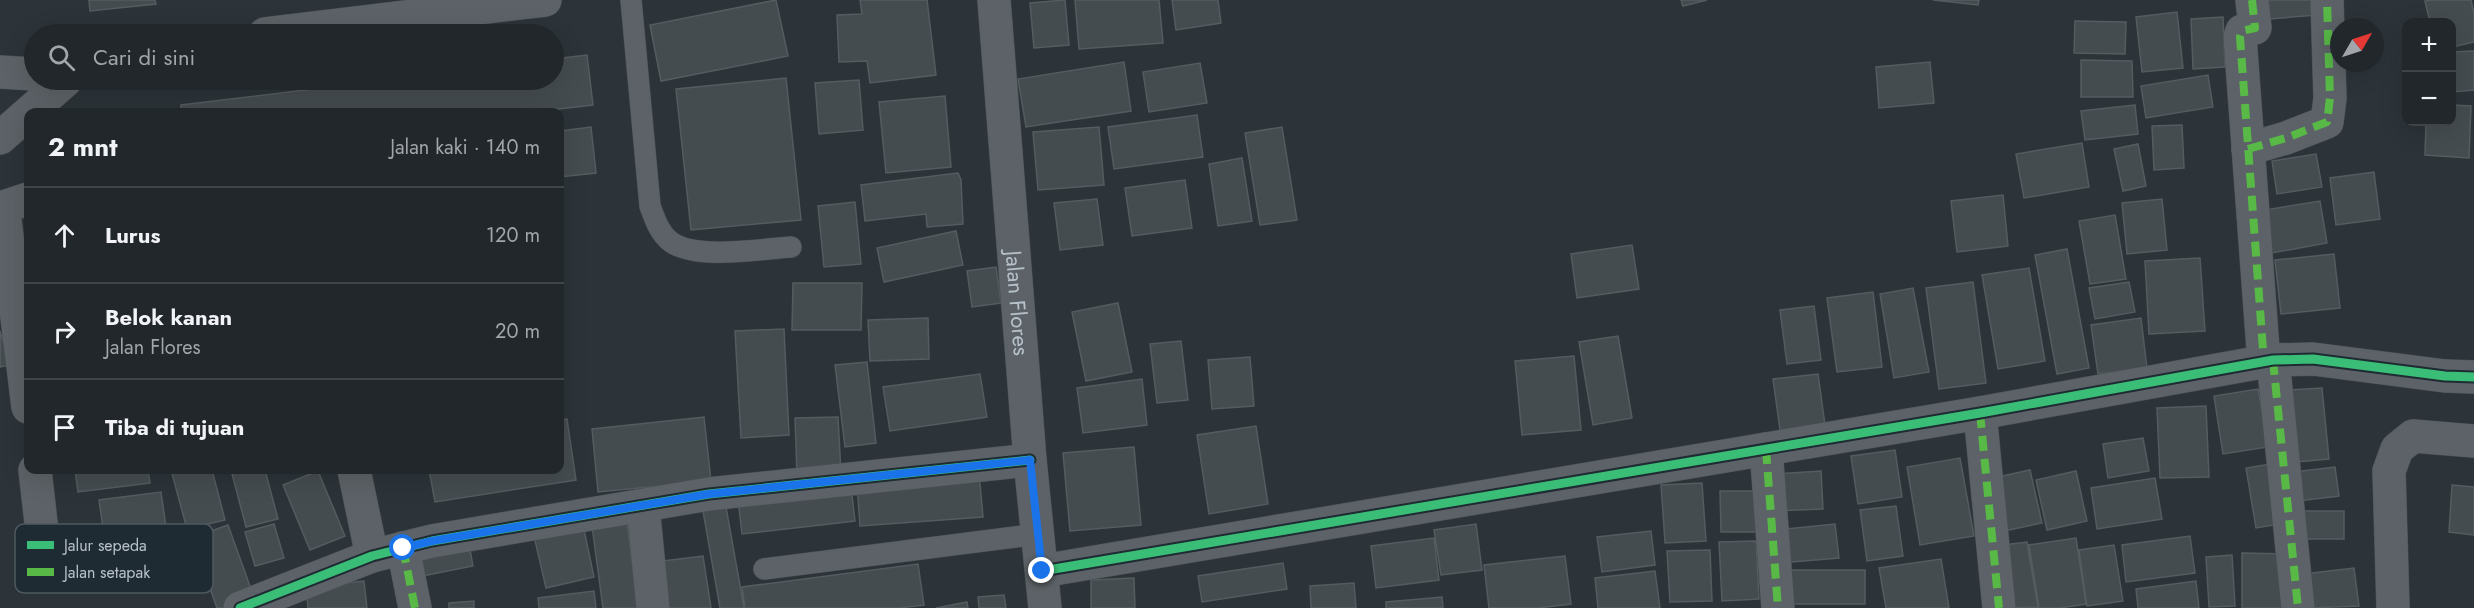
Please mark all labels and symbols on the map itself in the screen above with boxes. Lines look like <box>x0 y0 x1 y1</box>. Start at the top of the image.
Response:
north arrow <box>2330 18 2384 72</box>
street label: Jalan Flores <box>997 246 1038 357</box>
legend <box>15 524 213 593</box>
text: Jalur sepeda <box>62 534 147 557</box>
route start <box>389 534 415 560</box>
route end <box>1028 557 1054 583</box>
text: Jalan setapak <box>62 561 151 584</box>

